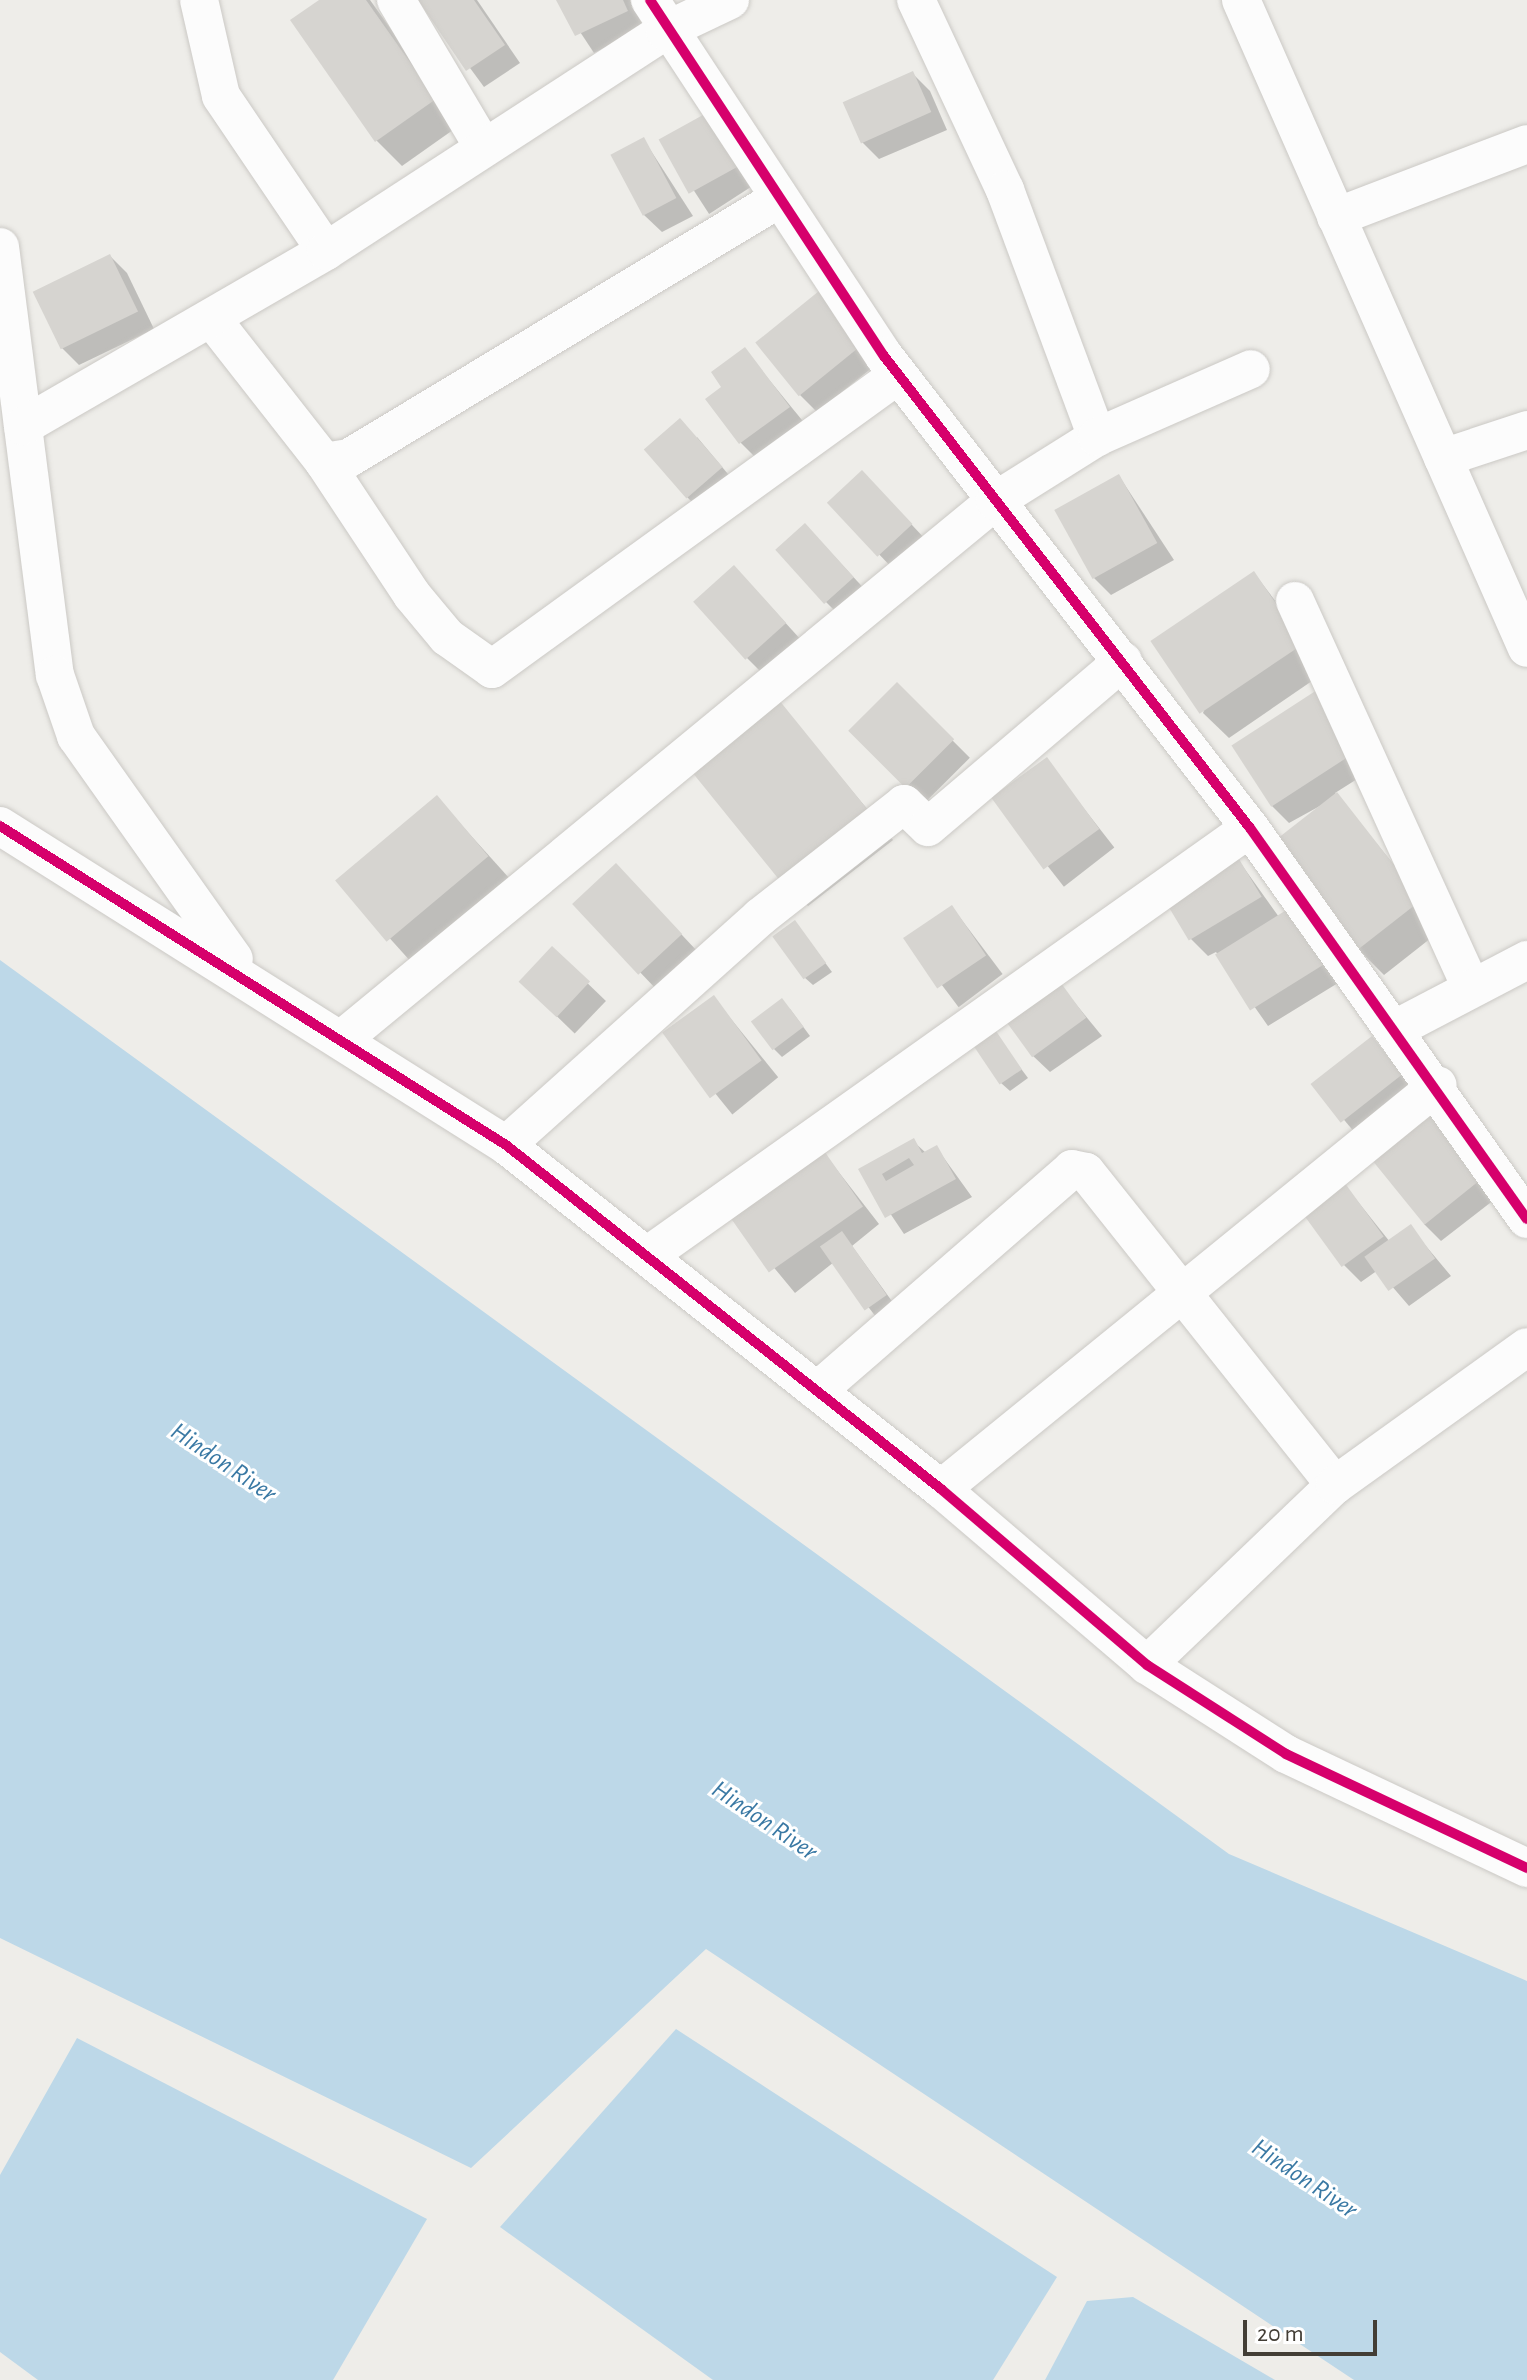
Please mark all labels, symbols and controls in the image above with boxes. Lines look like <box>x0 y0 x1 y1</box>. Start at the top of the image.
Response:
water label: Hindon River <box>164 1416 282 1510</box>
water label: Hindon River <box>705 1774 823 1868</box>
water label: Hindon River <box>1245 2132 1363 2226</box>
scale bar <box>1247 2304 1381 2354</box>
text: 20 m <box>1257 2322 1304 2346</box>

